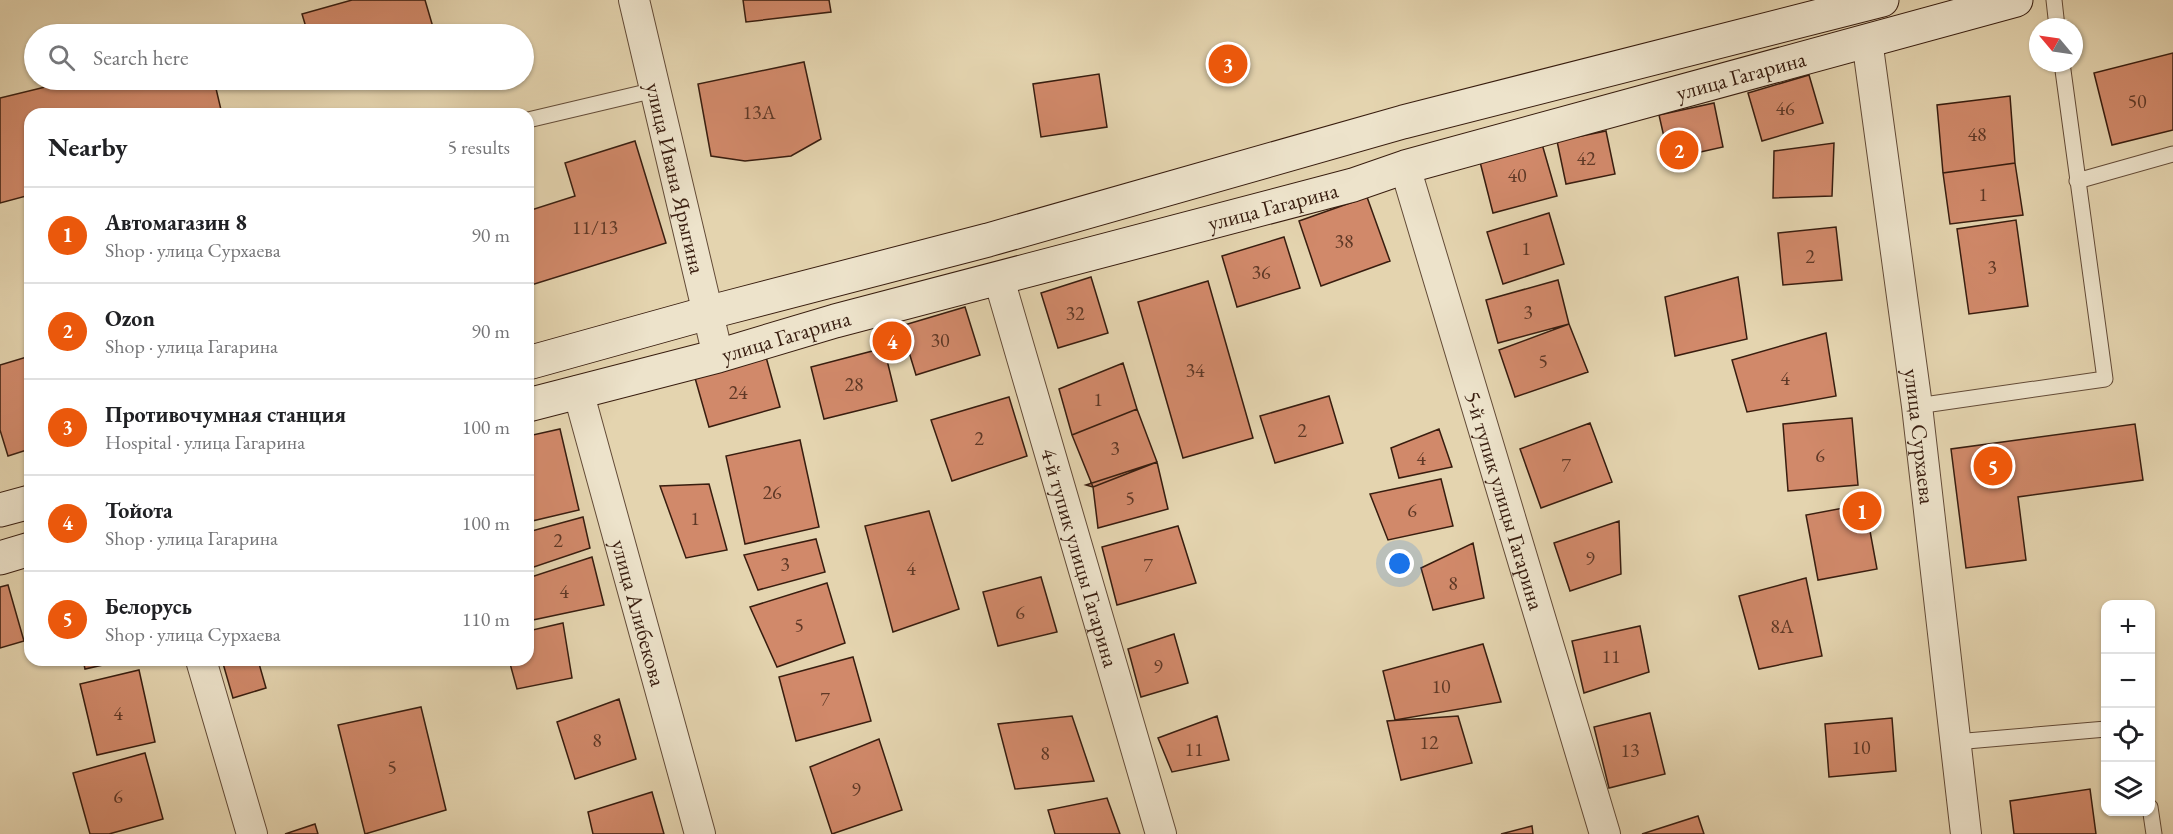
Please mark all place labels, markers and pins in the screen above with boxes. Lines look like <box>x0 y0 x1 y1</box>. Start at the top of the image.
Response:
pin: 3 <box>1208 42 1248 86</box>
pin: 2 <box>1660 128 1698 172</box>
pin: 4 <box>872 318 912 364</box>
pin: 5 <box>1974 444 2012 488</box>
pin: 1 <box>1842 488 1882 534</box>

